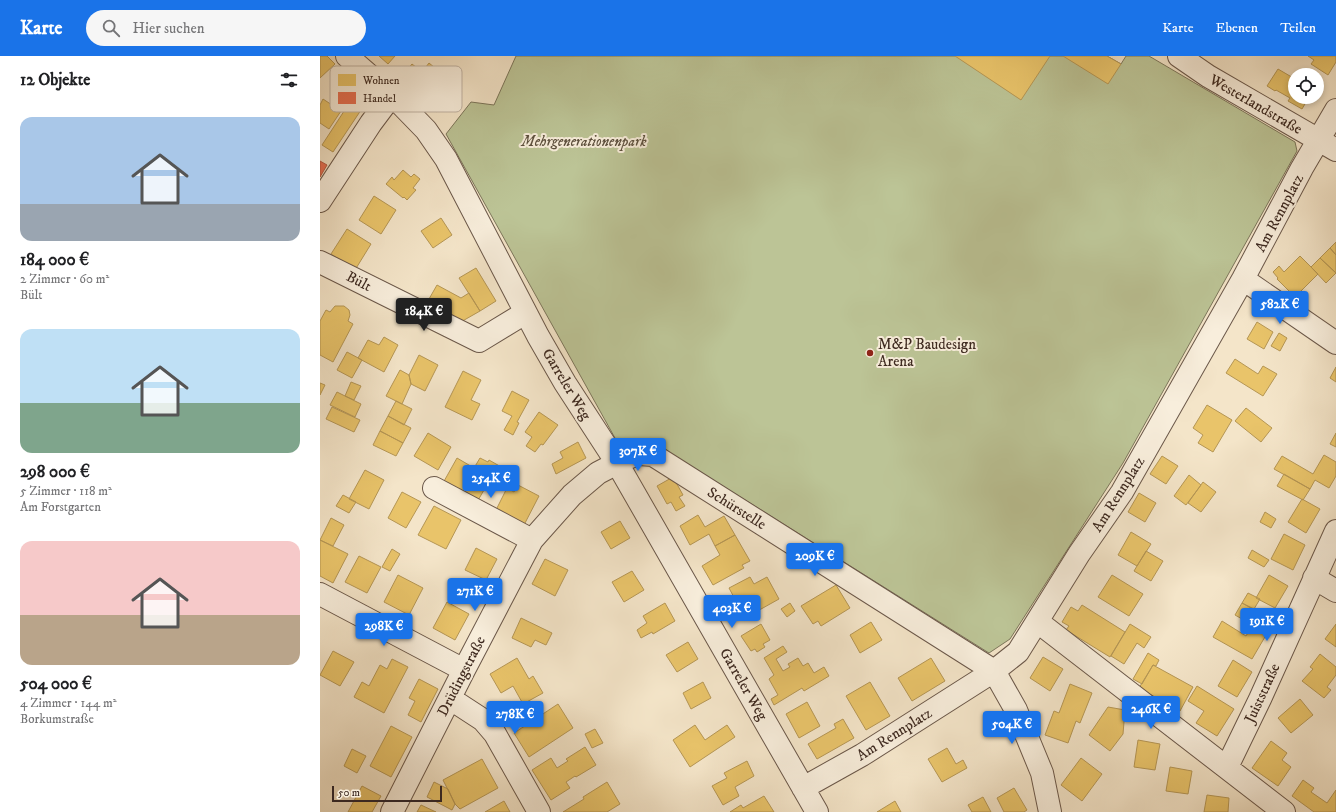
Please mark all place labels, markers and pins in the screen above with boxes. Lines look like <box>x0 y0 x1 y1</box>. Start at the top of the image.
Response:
pin: 582K € <box>1247 291 1313 325</box>
pin: 184K € <box>391 298 457 332</box>
place label: M&P Baudesign Arena <box>878 335 976 371</box>
marker: M&P Baudesign Arena <box>865 348 875 358</box>
pin: 307K € <box>605 438 671 472</box>
pin: 254K € <box>458 465 524 499</box>
pin: 209K € <box>782 543 848 577</box>
pin: 271K € <box>442 578 508 612</box>
pin: 403K € <box>699 595 765 629</box>
pin: 191K € <box>1234 608 1300 642</box>
pin: 298K € <box>351 613 417 647</box>
pin: 246K € <box>1118 696 1184 730</box>
pin: 278K € <box>482 701 548 735</box>
pin: 504K € <box>979 711 1045 745</box>

